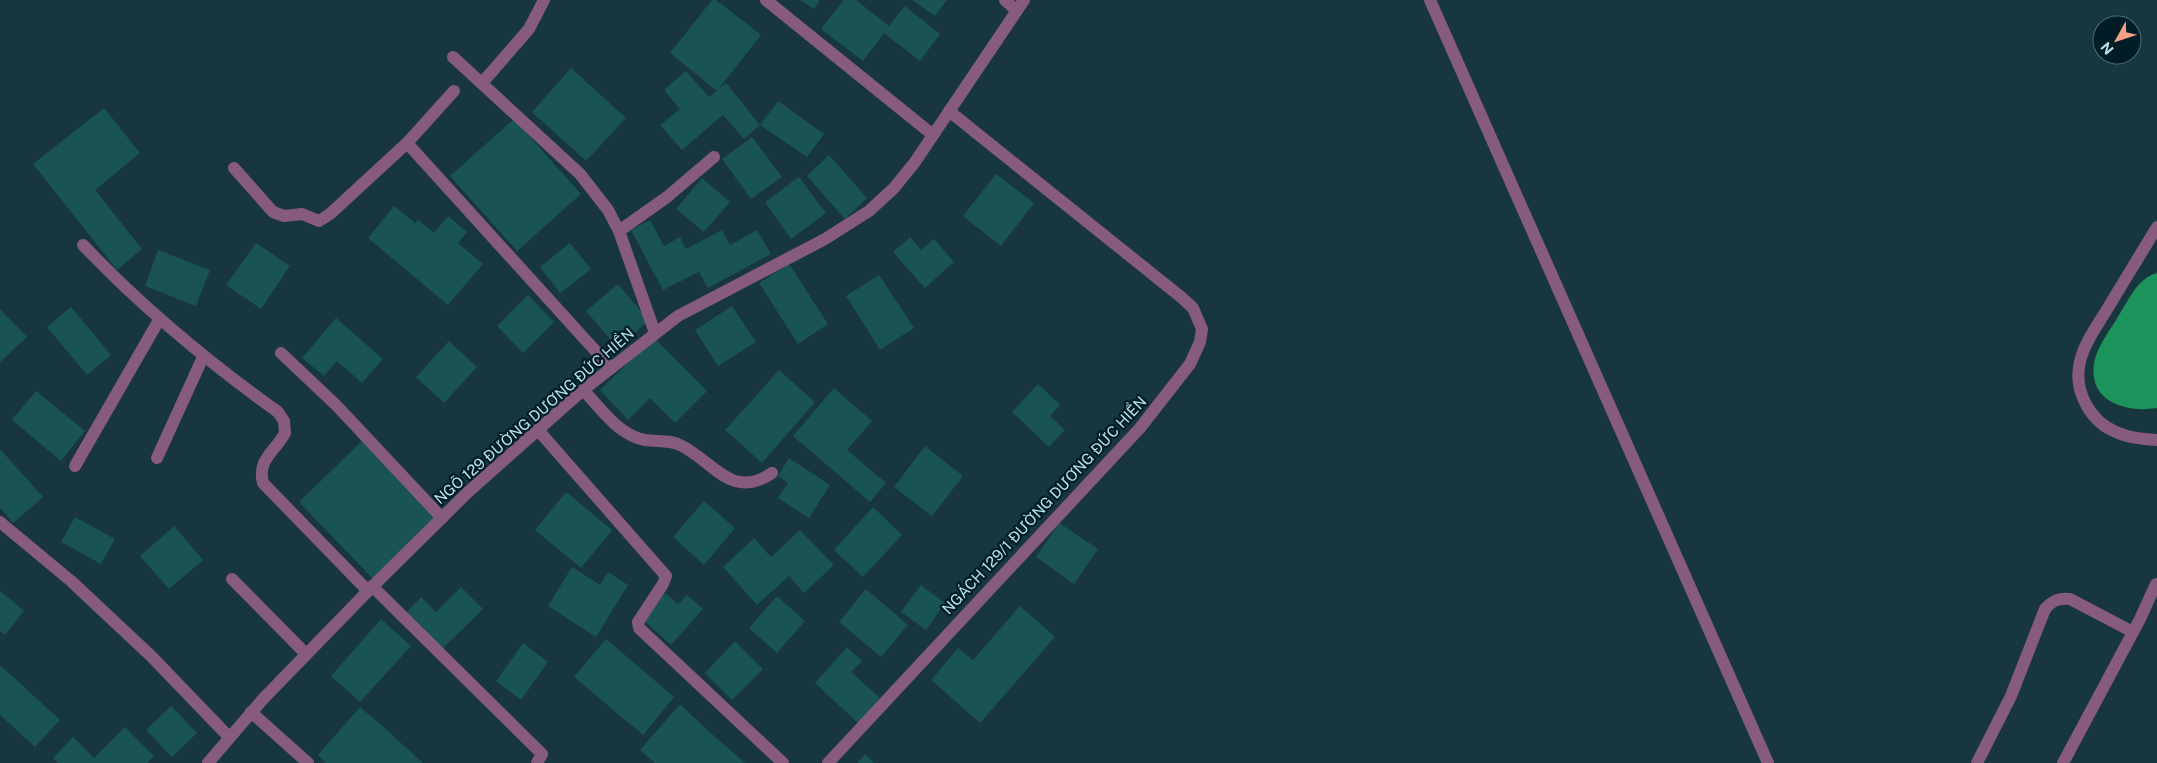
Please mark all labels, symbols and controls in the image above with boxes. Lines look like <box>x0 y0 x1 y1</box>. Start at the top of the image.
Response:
north arrow <box>2092 15 2142 65</box>
text: N <box>2097 39 2117 58</box>
street label: NGÕ 129 ĐƯỜNG DƯƠNG ĐỨC HIỀN <box>429 323 637 507</box>
street label: NGÁCH 129/1 ĐƯỜNG DƯƠNG ĐỨC HIỀN <box>937 391 1150 617</box>

